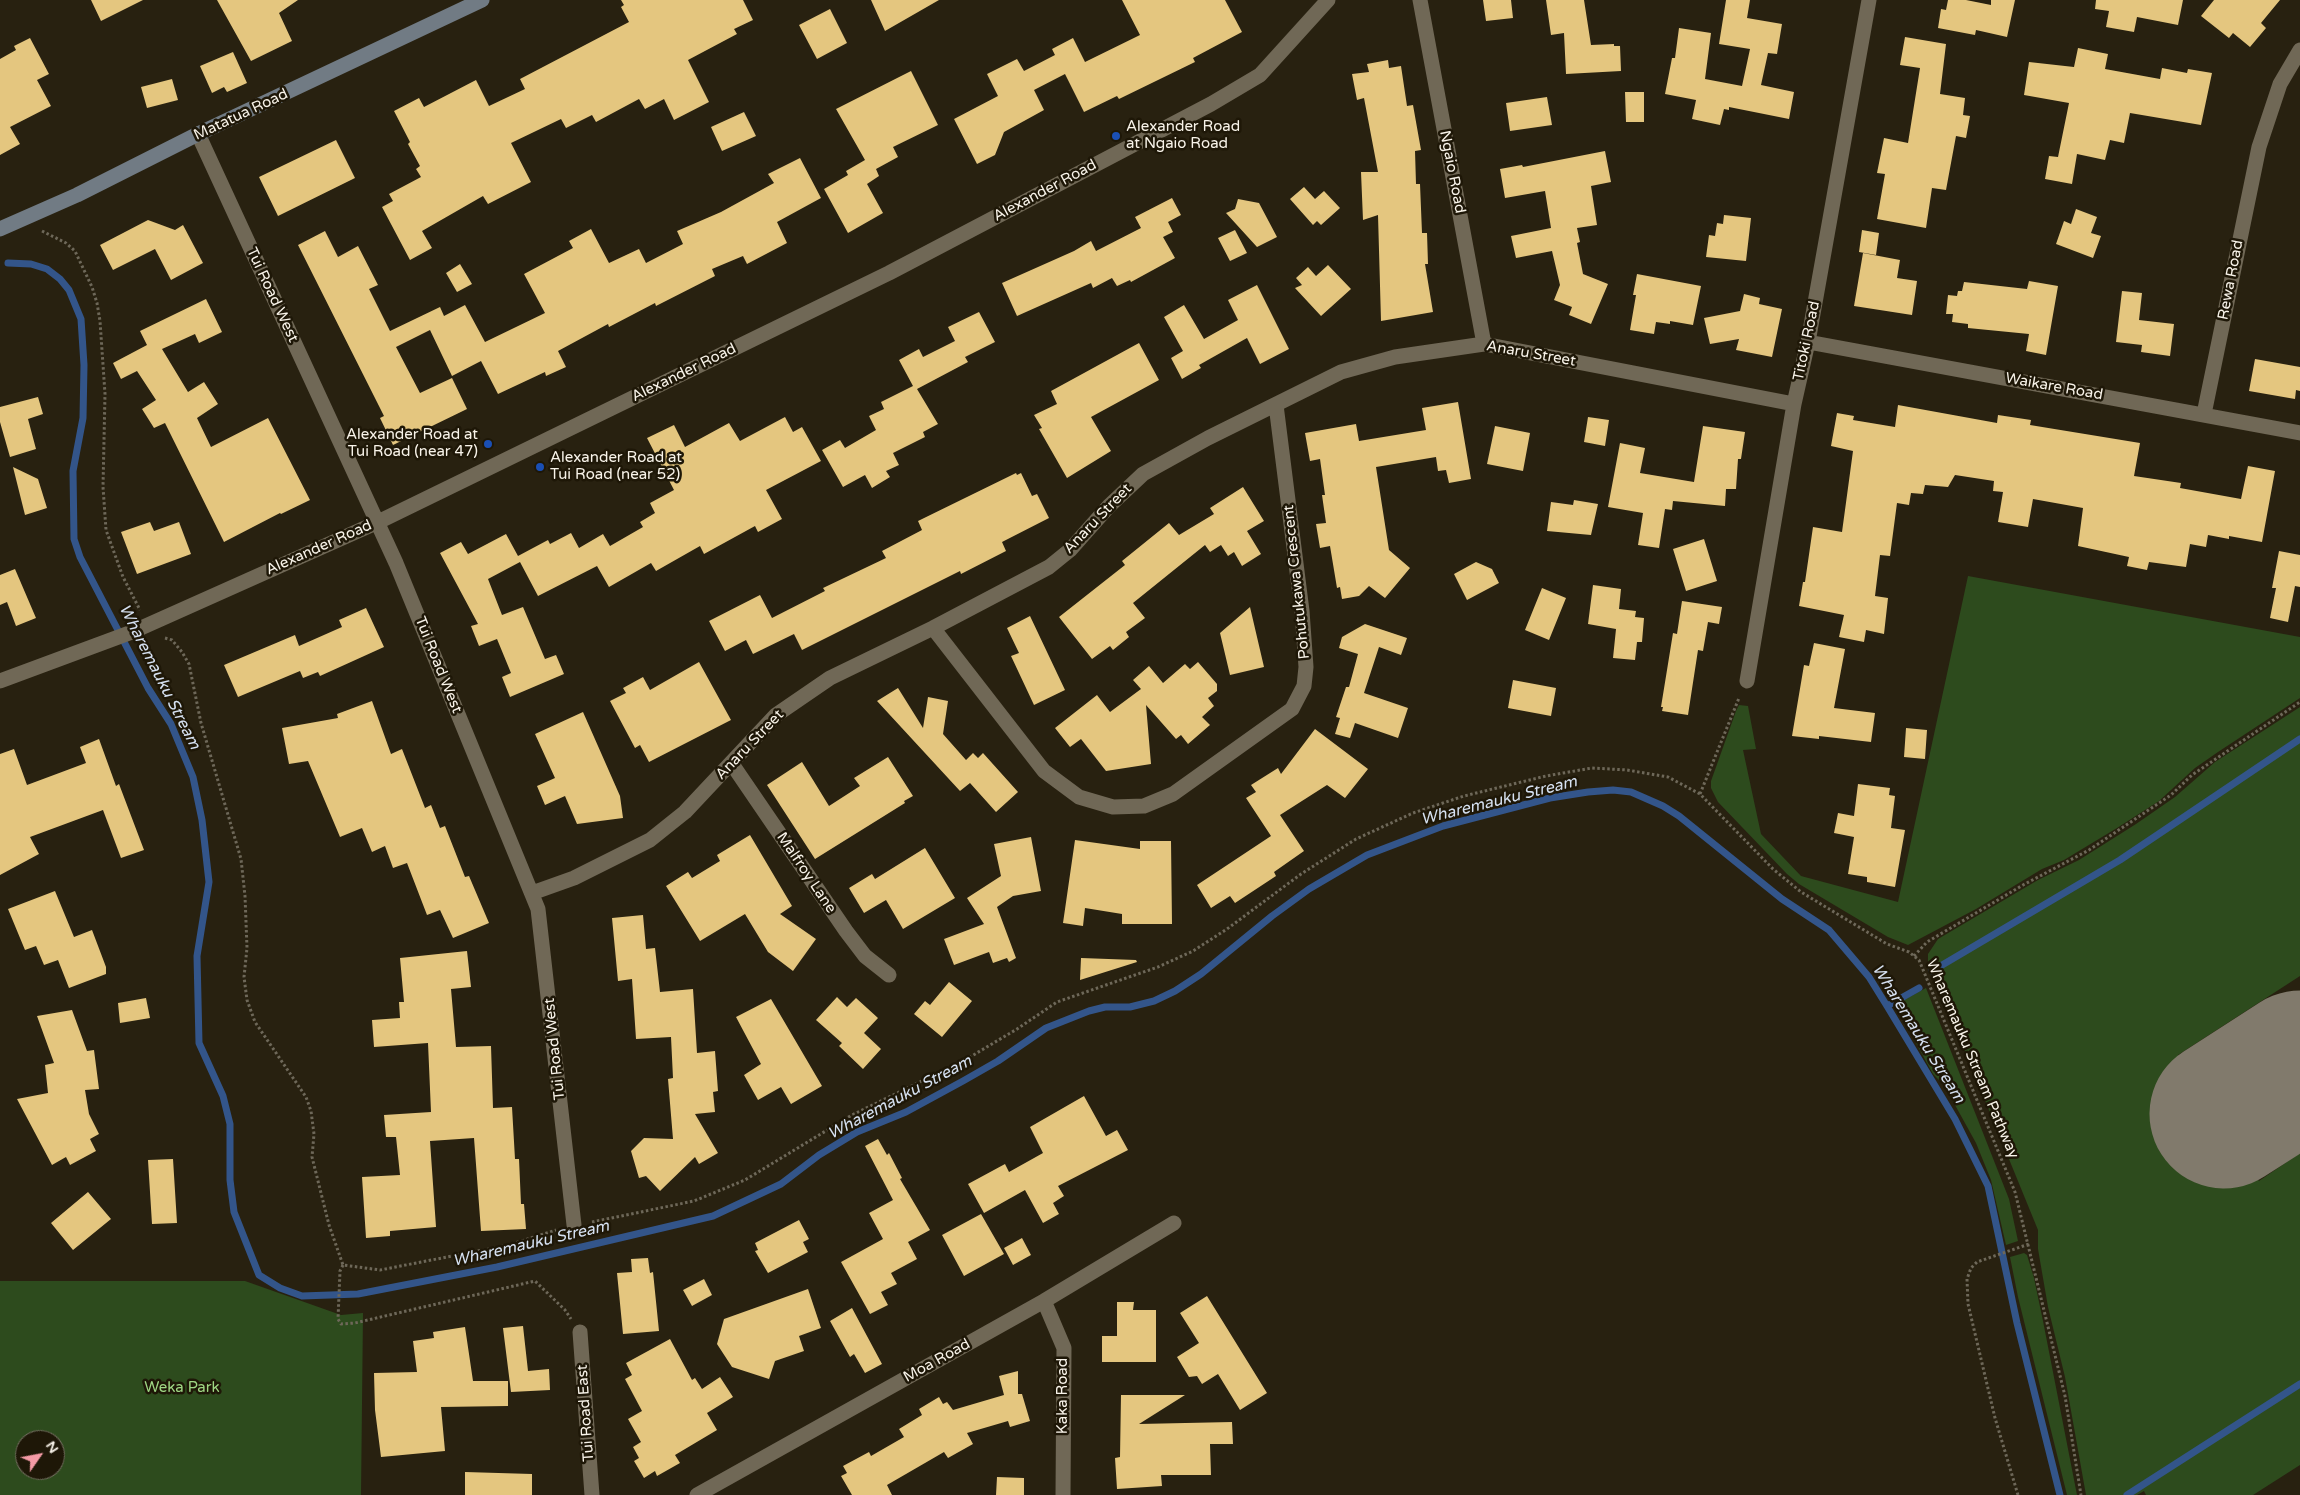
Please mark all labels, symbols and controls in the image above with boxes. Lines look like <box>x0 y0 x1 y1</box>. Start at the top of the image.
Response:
street label: Matatua Road <box>191 85 291 145</box>
place label: Alexander Road at Ngaio Road <box>1126 118 1240 153</box>
street label: Ngaio Road <box>1435 129 1469 215</box>
marker: Alexander Road at Ngaio Road <box>1110 130 1122 142</box>
street label: Alexander Road <box>990 156 1100 226</box>
street label: Rewa Road <box>2214 239 2248 321</box>
street label: Tui Road West <box>242 245 302 345</box>
street label: Titoki Road <box>1790 300 1824 382</box>
street label: Anaru Street <box>1485 337 1577 371</box>
street label: Alexander Road <box>629 340 739 406</box>
street label: Waikare Road <box>2004 370 2104 404</box>
place label: Alexander Road at Tui Road (near 47) <box>346 426 478 461</box>
marker: Alexander Road at Tui Road (near 47) <box>482 438 494 450</box>
place label: Alexander Road at Tui Road (near 52) <box>550 449 682 484</box>
marker: Alexander Road at Tui Road (near 52) <box>534 461 546 473</box>
street label: Anaru Street <box>1060 480 1136 558</box>
street label: Pohutukawa Crescent <box>1280 504 1314 660</box>
street label: Alexander Road <box>263 517 375 579</box>
water label: Wharemauku Stream <box>114 601 204 753</box>
street label: Tui Road West <box>410 614 466 716</box>
street label: Anaru Street <box>712 706 788 784</box>
water label: Wharemauku Stream <box>1419 772 1579 830</box>
street label: Malfroy Lane <box>772 829 840 917</box>
street label: Wharemauku Stream Pathway <box>1922 957 2022 1161</box>
water label: Wharemauku Stream <box>1867 961 1969 1107</box>
street label: Tui Road West <box>541 997 569 1101</box>
water label: Wharemauku Stream <box>825 1052 975 1144</box>
water label: Wharemauku Stream <box>451 1217 611 1271</box>
street label: Moa Road <box>901 1335 973 1387</box>
street label: Kaka Road <box>1054 1358 1072 1434</box>
street label: Tui Road East <box>574 1364 598 1462</box>
park label: Weka Park <box>144 1379 220 1397</box>
north arrow <box>15 1430 65 1480</box>
text: N <box>42 1438 62 1456</box>

